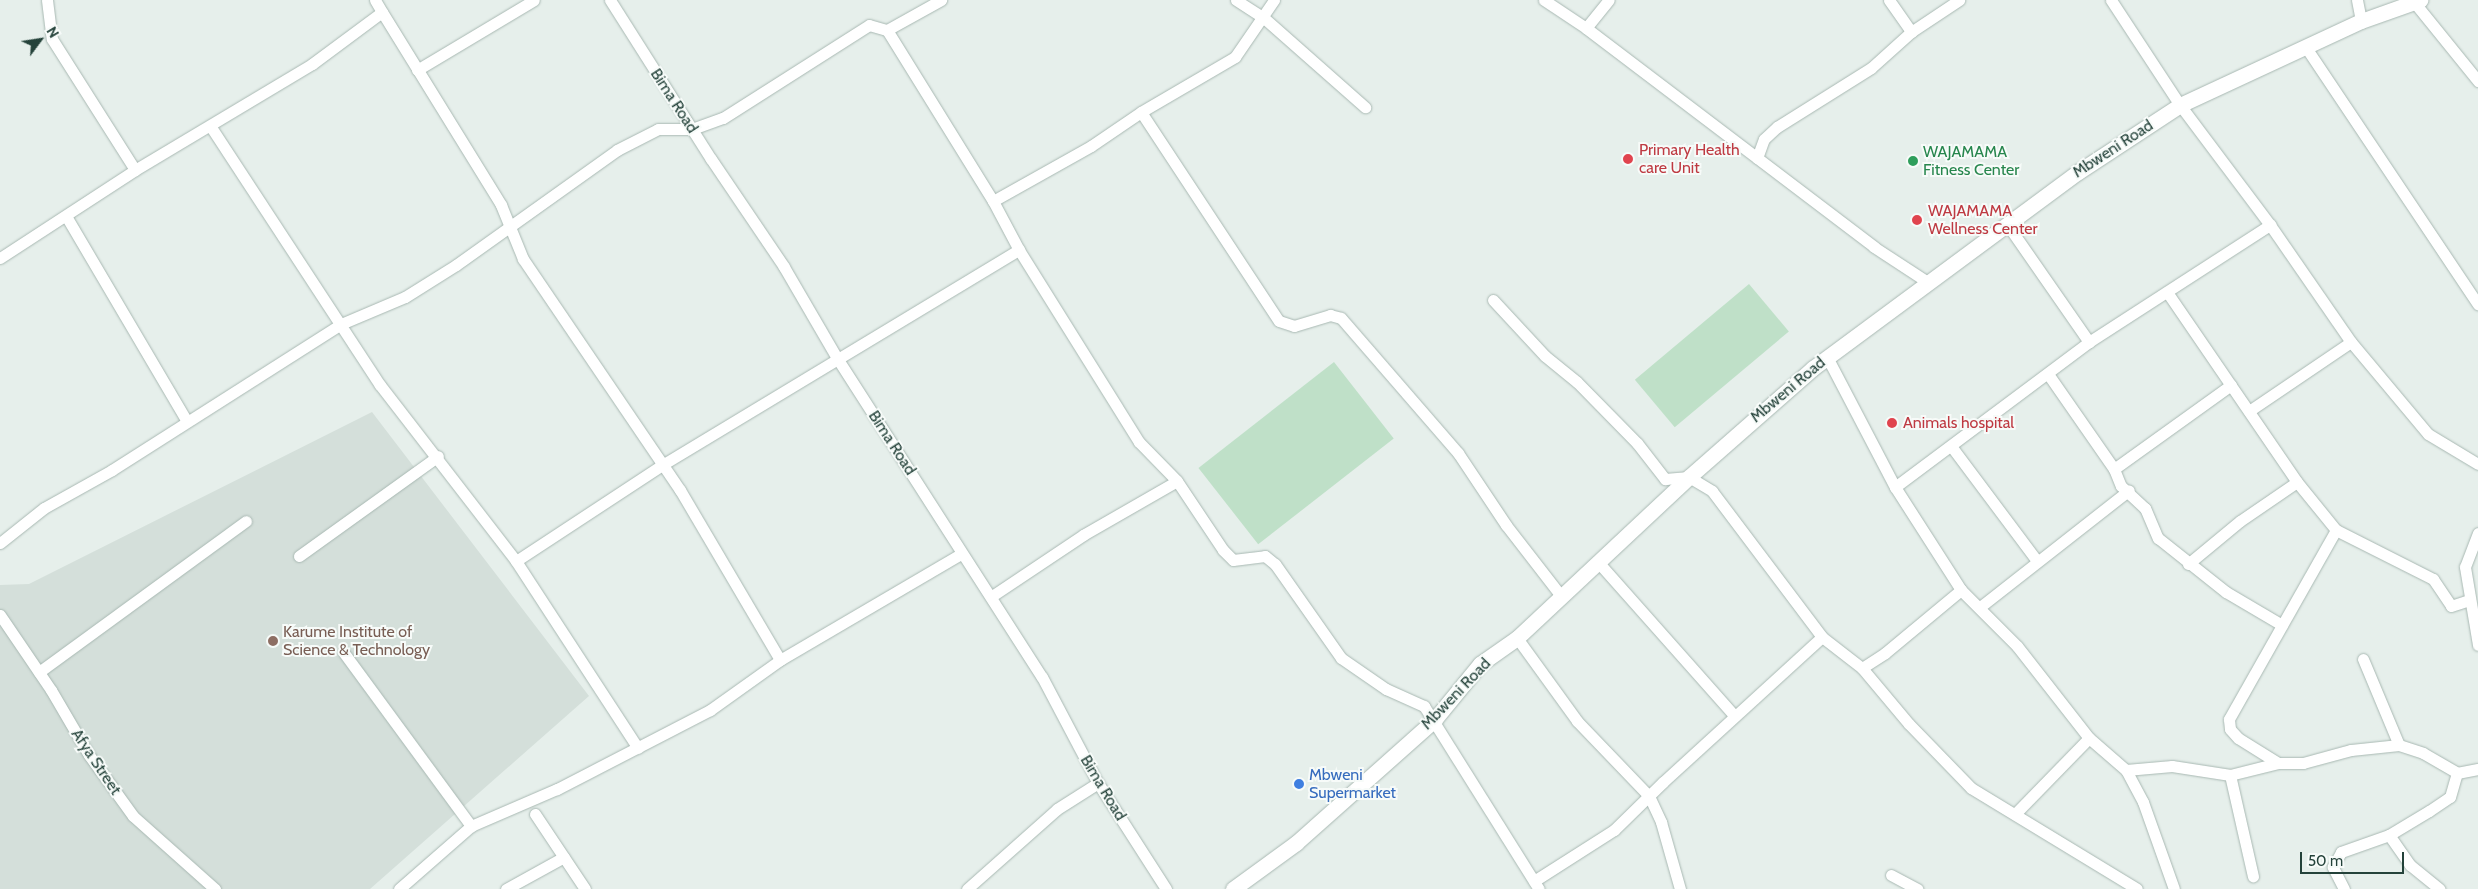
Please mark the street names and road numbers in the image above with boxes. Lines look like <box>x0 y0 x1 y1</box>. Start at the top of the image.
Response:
street label: Bima Road <box>646 65 702 137</box>
street label: Mbweni Road <box>2069 116 2157 182</box>
street label: Mbweni Road <box>1747 353 1829 427</box>
street label: Bima Road <box>864 407 920 479</box>
street label: Mbweni Road <box>1417 654 1495 734</box>
street label: Afya Street <box>67 725 125 799</box>
street label: Bima Road <box>1076 752 1130 824</box>

